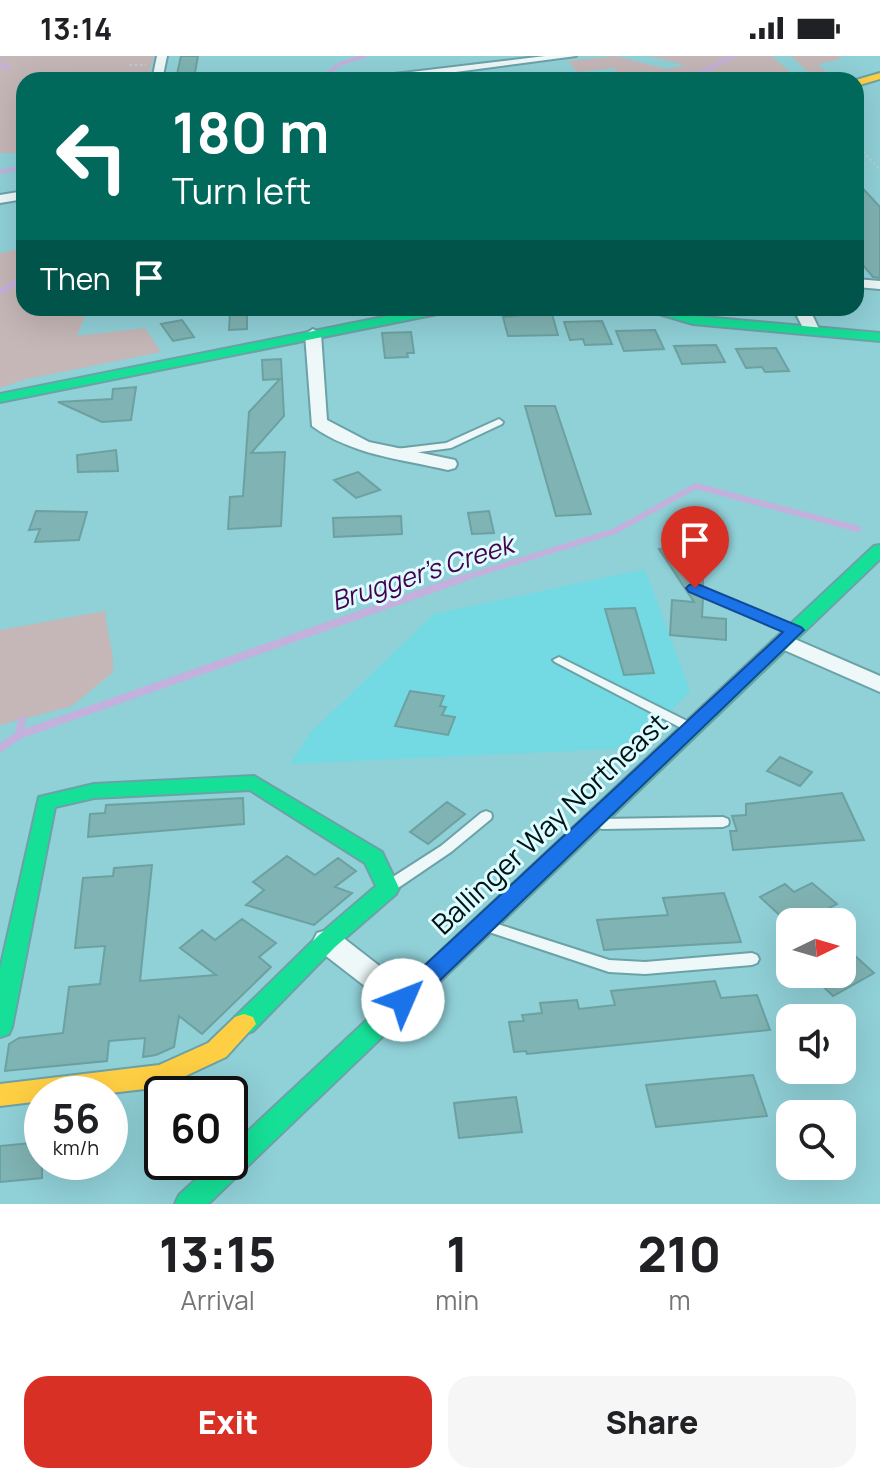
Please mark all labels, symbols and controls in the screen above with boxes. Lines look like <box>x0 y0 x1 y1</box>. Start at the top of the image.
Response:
text: 13:14 <box>40 8 112 49</box>
text: 180 m <box>172 93 329 170</box>
icon: left <box>40 104 144 208</box>
text: Turn left <box>172 166 311 215</box>
icon: arrive <box>127 256 171 300</box>
text: Then <box>40 258 111 299</box>
pin <box>661 506 729 588</box>
icon: arrive <box>673 518 717 562</box>
water label: Brugger's Creek <box>326 524 522 618</box>
street label: Ballinger Way Northeast <box>423 704 675 942</box>
north arrow <box>776 908 856 988</box>
map controls <box>776 908 856 1180</box>
position arrow <box>361 958 445 1042</box>
button: sound <box>776 1004 856 1084</box>
speed limit sign: 60 <box>144 1076 248 1180</box>
text: 56 <box>52 1090 100 1145</box>
button: search <box>776 1100 856 1180</box>
text: km/h <box>53 1134 99 1161</box>
text: 13:15 <box>159 1221 276 1286</box>
text: 1 <box>446 1221 468 1286</box>
text: 210 <box>638 1221 721 1286</box>
text: Arrival <box>181 1282 255 1318</box>
text: min <box>435 1282 479 1318</box>
text: m <box>668 1282 690 1318</box>
button: Exit <box>24 1376 432 1468</box>
button: Share <box>448 1376 856 1468</box>

